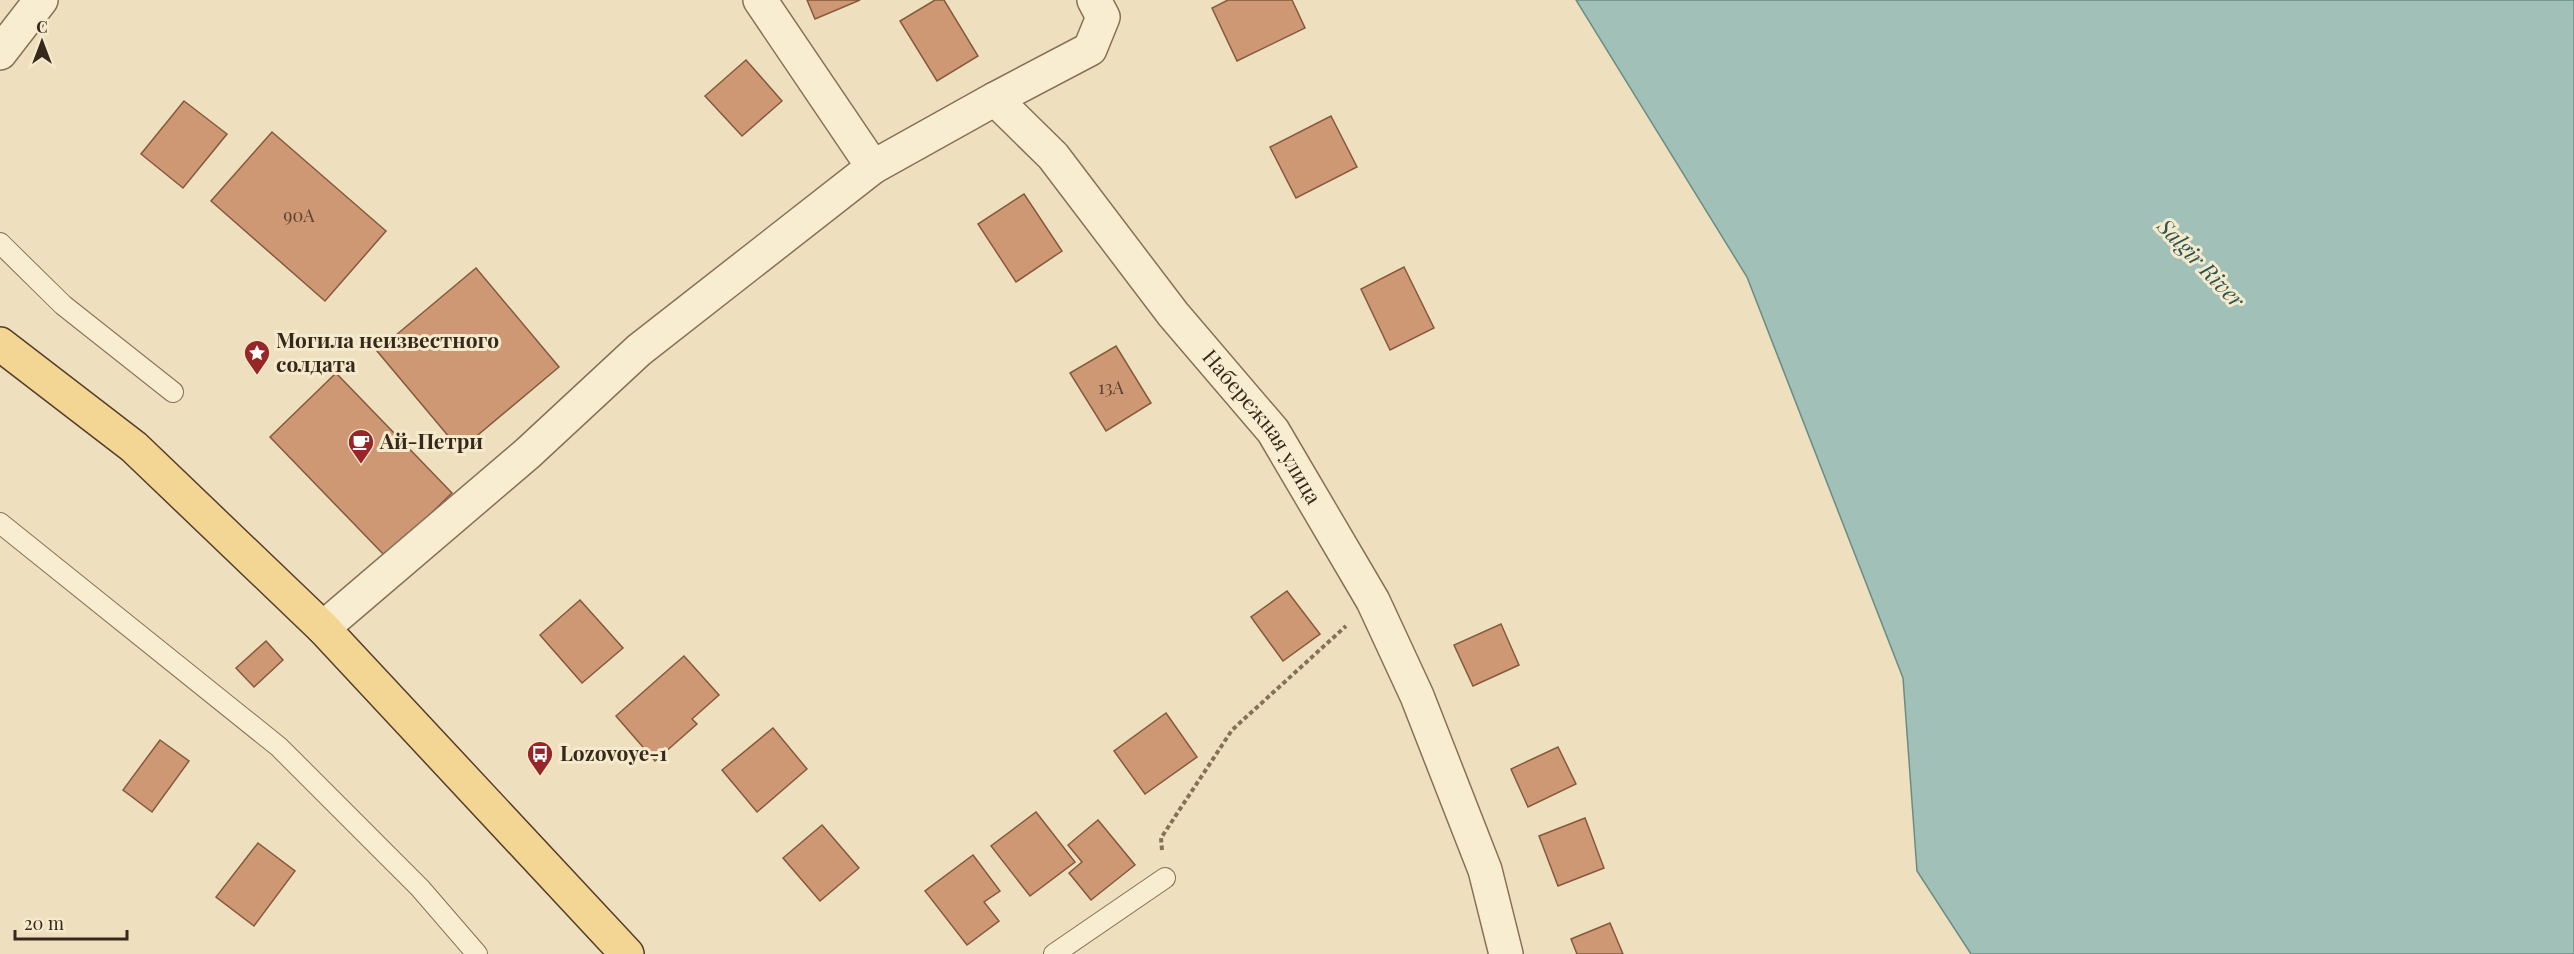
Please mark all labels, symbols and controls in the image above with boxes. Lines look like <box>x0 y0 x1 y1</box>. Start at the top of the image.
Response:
north arrow <box>12 12 72 72</box>
text: С <box>36 16 48 37</box>
house number: 90А <box>283 203 315 227</box>
water label: Salgir River <box>2151 211 2252 314</box>
place label: Могила неизвестного солдата <box>276 325 499 377</box>
place icon: Могила неизвестного солдата <box>242 338 272 376</box>
street label: Набережная улица <box>1197 343 1329 509</box>
house number: 13А <box>1098 375 1125 399</box>
place label: Ай-Петри <box>379 426 483 454</box>
cafe icon: Ай-Петри <box>346 427 376 465</box>
place label: Lozovoye-1 <box>560 738 667 766</box>
bus stop icon: Lozovoye-1 <box>525 739 555 777</box>
scale bar <box>15 903 128 941</box>
text: 20 m <box>24 911 64 935</box>

